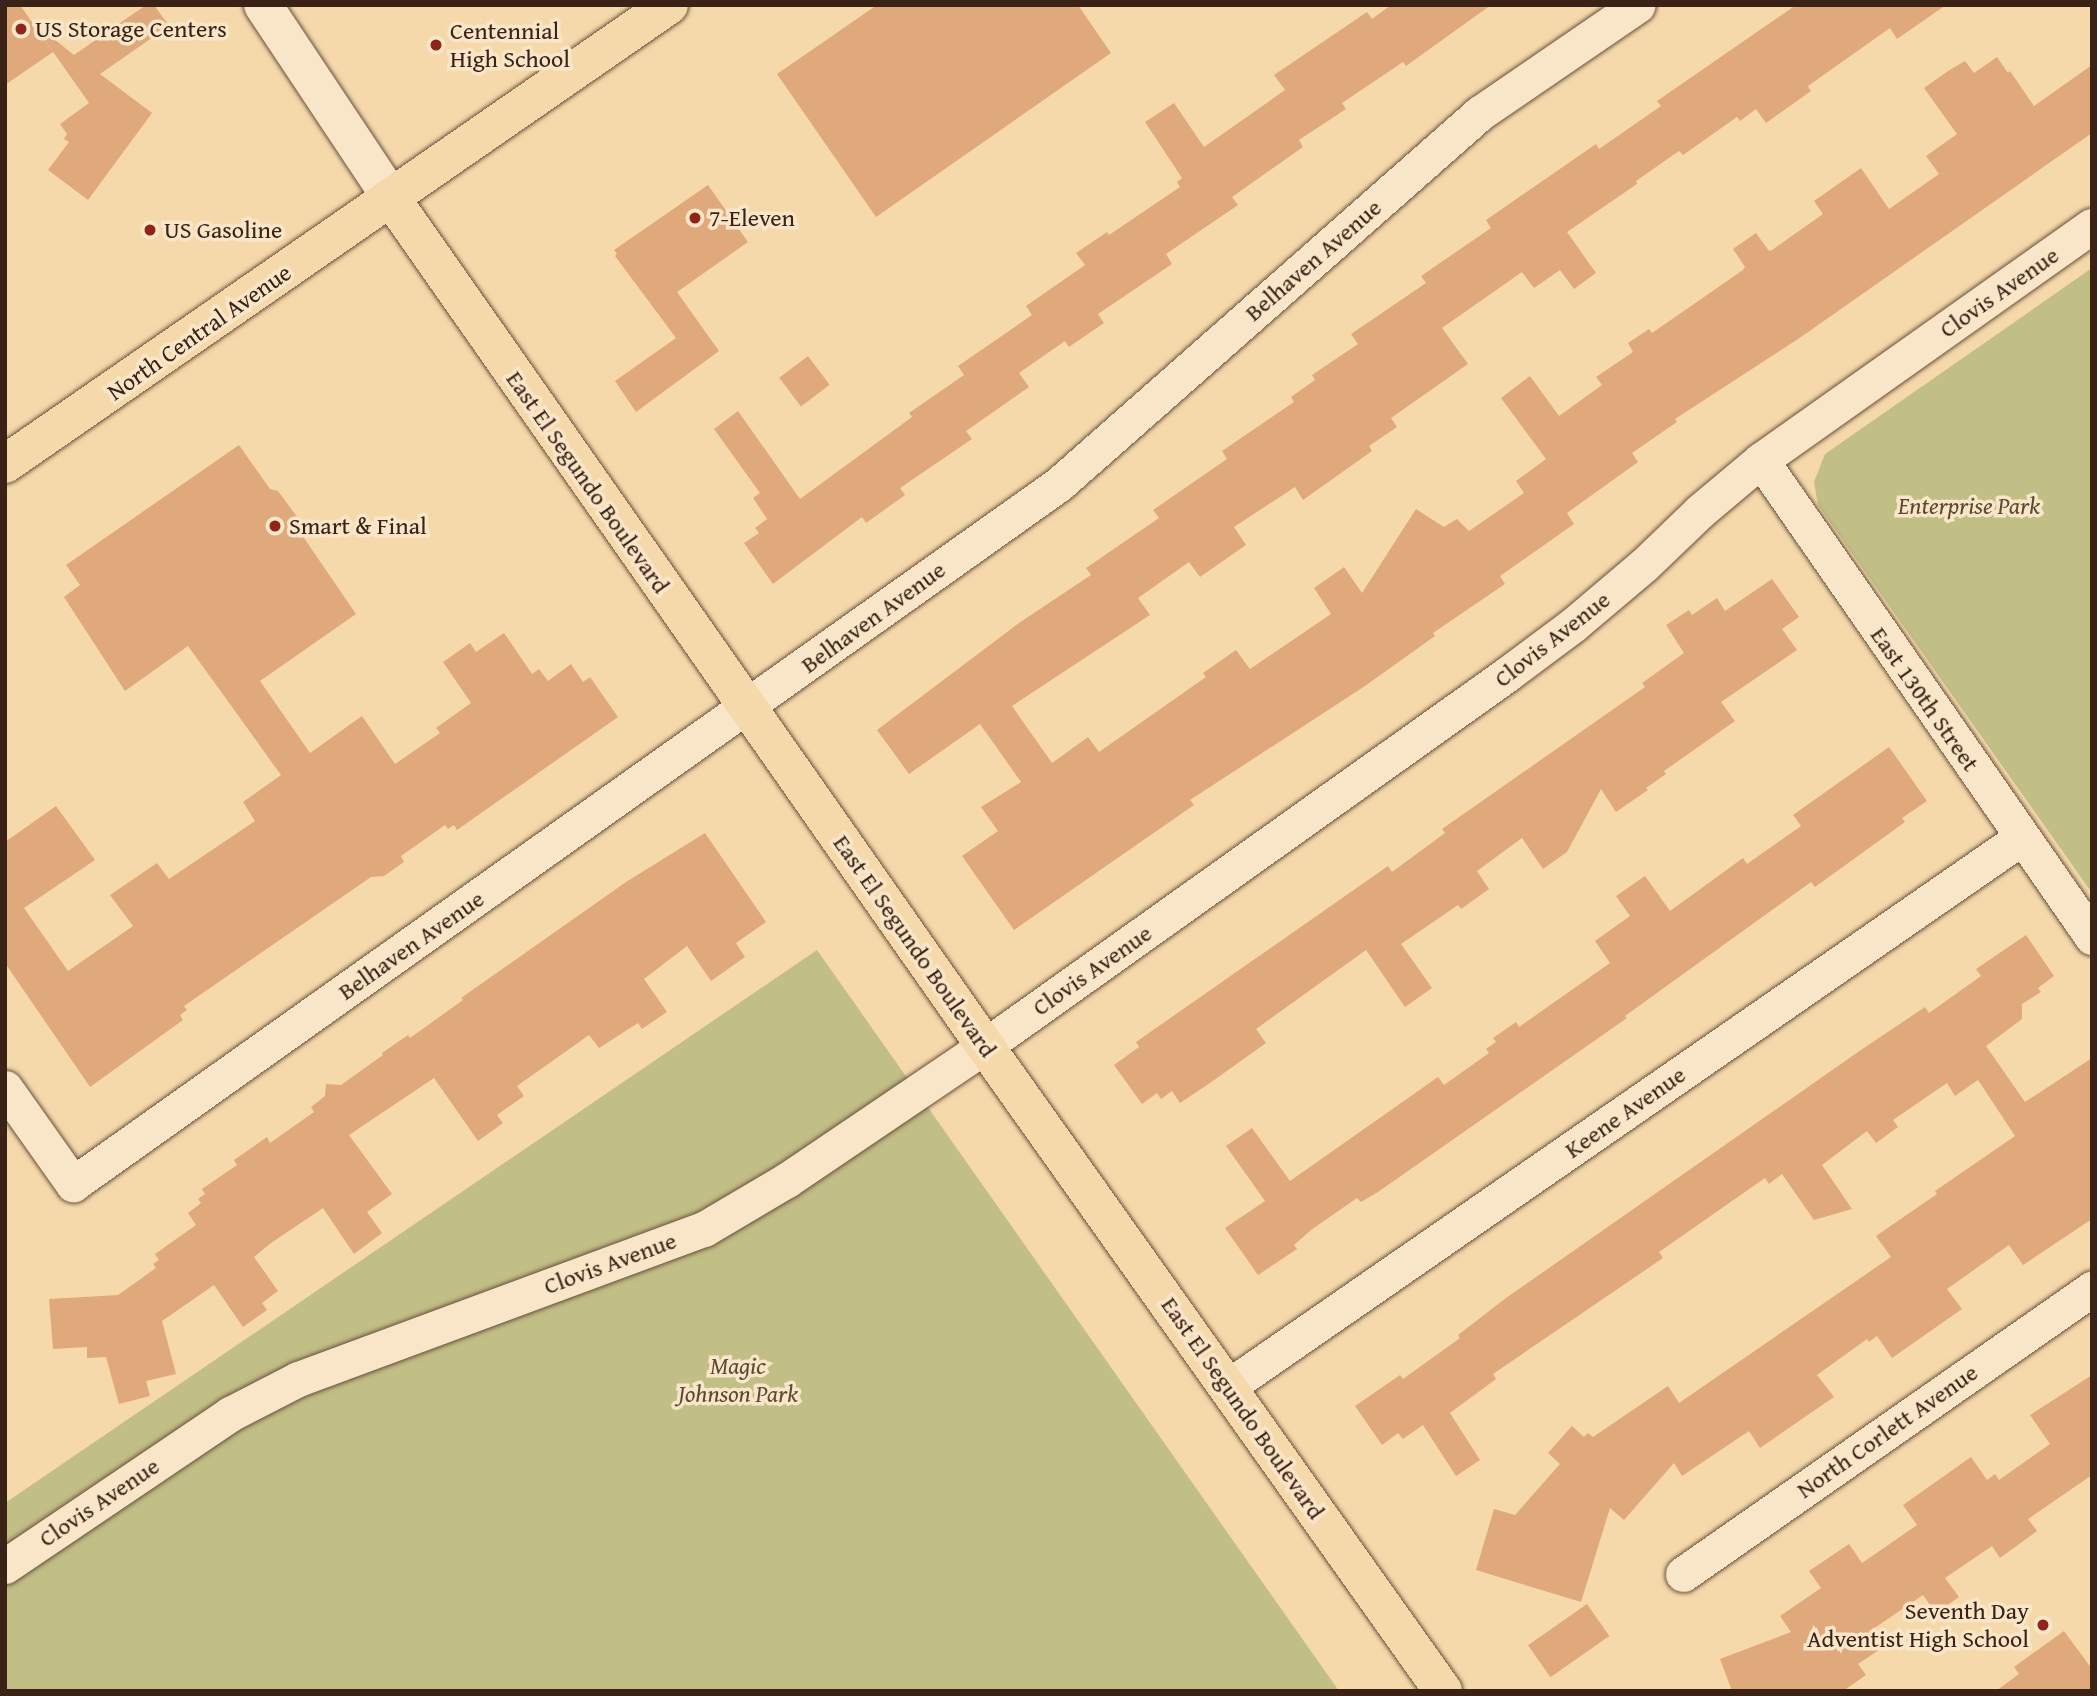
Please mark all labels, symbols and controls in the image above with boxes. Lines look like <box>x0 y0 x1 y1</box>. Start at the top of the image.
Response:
place label: US Storage Centers <box>35 15 227 43</box>
place label: Centennial High School <box>450 17 570 73</box>
marker: US Storage Centers <box>13 21 29 37</box>
marker: Centennial High School <box>428 37 444 53</box>
street label: Belhaven Avenue <box>1239 193 1387 327</box>
place label: 7-Eleven <box>709 204 795 232</box>
marker: 7-Eleven <box>687 210 703 226</box>
place label: US Gasoline <box>164 216 282 244</box>
marker: US Gasoline <box>142 222 158 238</box>
street label: Clovis Avenue <box>1934 240 2064 344</box>
street label: North Central Avenue <box>101 258 297 406</box>
street label: East El Segundo Boulevard <box>500 365 676 599</box>
park label: Enterprise Park <box>1898 492 2040 520</box>
place label: Smart & Final <box>289 512 427 540</box>
marker: Smart & Final <box>267 518 283 534</box>
street label: Belhaven Avenue <box>795 555 951 679</box>
street label: Clovis Avenue <box>1488 585 1616 693</box>
street label: East 130th Street <box>1865 621 1985 777</box>
street label: East El Segundo Boulevard <box>827 829 1003 1063</box>
street label: Belhaven Avenue <box>333 884 489 1006</box>
street label: Clovis Avenue <box>1027 918 1157 1022</box>
street label: Keene Avenue <box>1559 1060 1691 1164</box>
street label: Clovis Avenue <box>540 1226 680 1300</box>
street label: East El Segundo Boulevard <box>1155 1291 1331 1525</box>
park label: Magic Johnson Park <box>678 1352 798 1408</box>
street label: North Corlett Avenue <box>1791 1358 1983 1504</box>
street label: Clovis Avenue <box>33 1451 165 1553</box>
place label: Seventh Day Adventist High School <box>1807 1597 2029 1653</box>
marker: Seventh Day Adventist High School <box>2035 1617 2051 1633</box>

